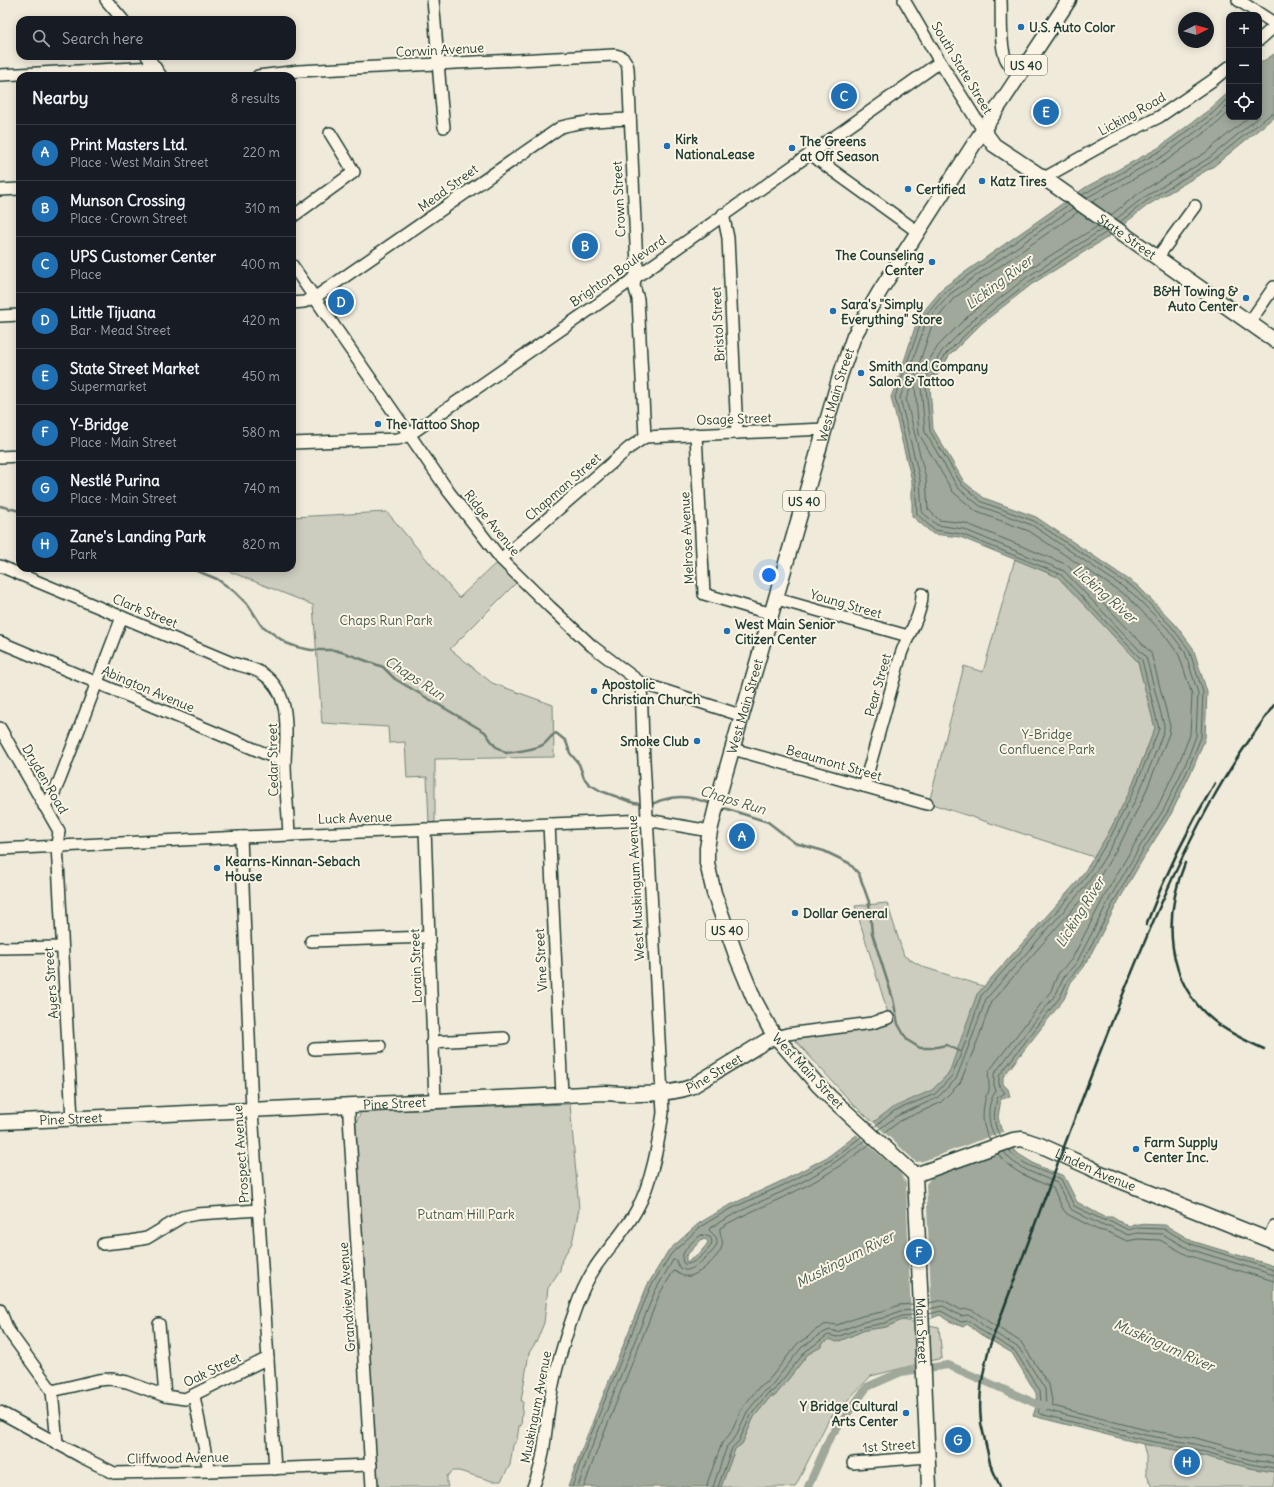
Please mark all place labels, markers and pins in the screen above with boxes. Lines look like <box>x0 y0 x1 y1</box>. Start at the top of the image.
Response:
place label: U.S. Auto Color <box>1029 19 1116 36</box>
marker: U.S. Auto Color <box>1016 22 1026 32</box>
pin: C <box>831 81 857 111</box>
pin: E <box>1033 97 1059 127</box>
place label: Kirk NationaLease <box>675 131 755 163</box>
place label: The Greens at Off Season <box>800 133 879 165</box>
marker: Kirk NationaLease <box>662 141 672 151</box>
marker: The Greens at Off Season <box>787 143 797 153</box>
place label: Katz Tires <box>990 173 1047 190</box>
marker: Katz Tires <box>977 176 987 186</box>
place label: Certified <box>916 181 966 198</box>
marker: Certified <box>903 184 913 194</box>
pin: B <box>572 231 598 261</box>
place label: The Counseling Center <box>835 247 925 279</box>
marker: The Counseling Center <box>927 257 937 267</box>
place label: B&H Towing & Auto Center <box>1153 283 1239 315</box>
pin: D <box>328 287 354 317</box>
marker: B&H Towing & Auto Center <box>1241 293 1251 303</box>
place label: Sara's "Simply Everything" Store <box>841 296 942 328</box>
marker: Sara's "Simply Everything" Store <box>828 306 838 316</box>
place label: Smith and Company Salon & Tattoo <box>869 358 988 390</box>
marker: Smith and Company Salon & Tattoo <box>856 368 866 378</box>
place label: The Tattoo Shop <box>386 416 480 433</box>
marker: The Tattoo Shop <box>373 419 383 429</box>
place label: West Main Senior Citizen Center <box>735 616 836 648</box>
marker: West Main Senior Citizen Center <box>722 626 732 636</box>
place label: Apostolic Christian Church <box>602 676 701 708</box>
marker: Apostolic Christian Church <box>589 686 599 696</box>
place label: Smoke Club <box>620 733 689 750</box>
marker: Smoke Club <box>692 736 702 746</box>
pin: A <box>729 821 755 851</box>
place label: Kearns-Kinnan-Sebach House <box>225 853 361 885</box>
marker: Kearns-Kinnan-Sebach House <box>212 863 222 873</box>
place label: Dollar General <box>803 905 888 922</box>
marker: Dollar General <box>790 908 800 918</box>
place label: Farm Supply Center Inc. <box>1144 1134 1218 1166</box>
marker: Farm Supply Center Inc. <box>1131 1144 1141 1154</box>
pin: F <box>906 1237 932 1267</box>
place label: Y Bridge Cultural Arts Center <box>799 1398 899 1430</box>
marker: Y Bridge Cultural Arts Center <box>901 1408 911 1418</box>
pin: G <box>945 1425 971 1455</box>
pin: H <box>1174 1447 1200 1477</box>

